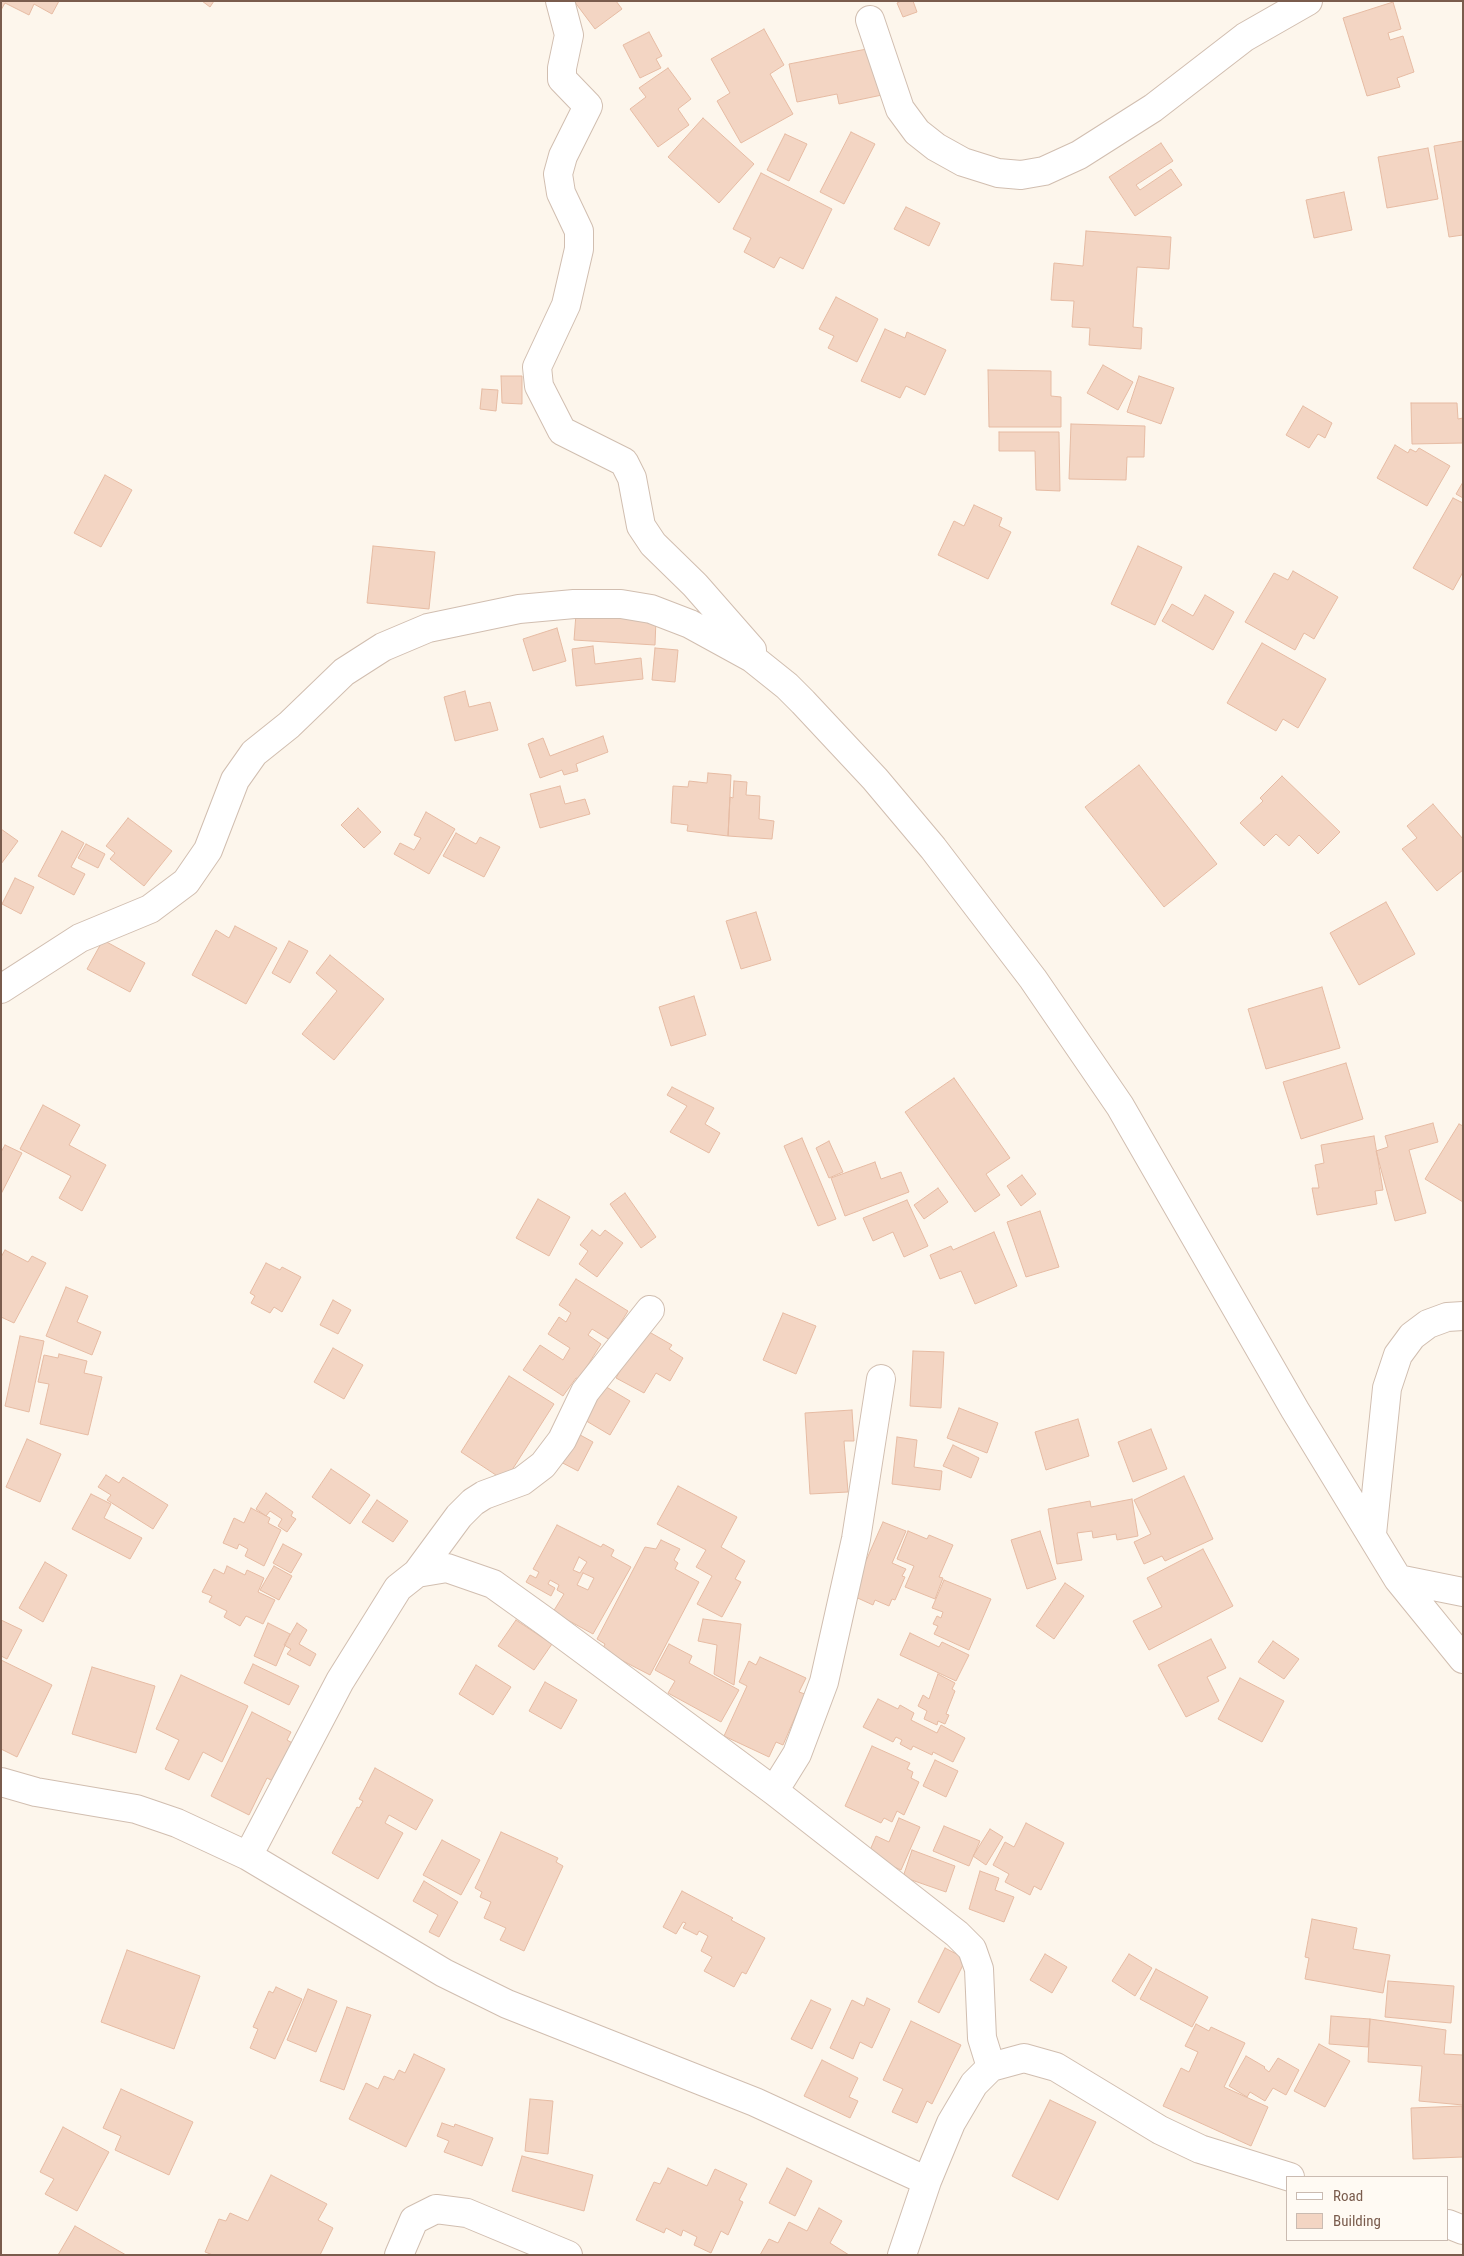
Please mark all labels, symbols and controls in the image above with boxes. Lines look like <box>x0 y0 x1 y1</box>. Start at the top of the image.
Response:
legend <box>1286 2176 1449 2241</box>
text: Road <box>1333 2187 1363 2205</box>
text: Building <box>1333 2212 1381 2230</box>

